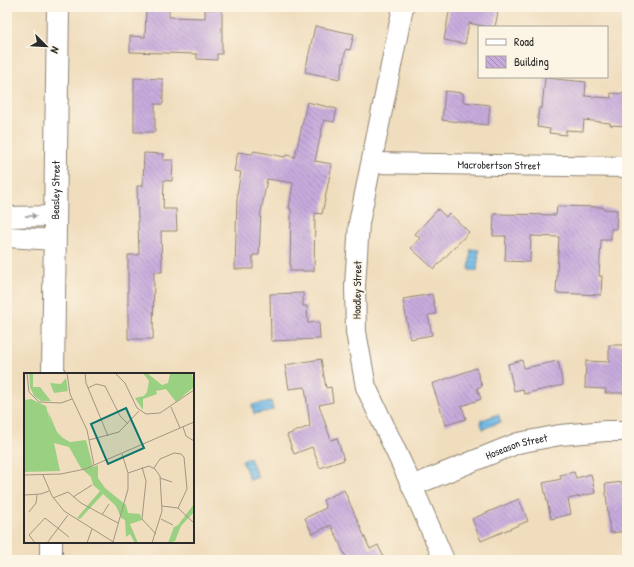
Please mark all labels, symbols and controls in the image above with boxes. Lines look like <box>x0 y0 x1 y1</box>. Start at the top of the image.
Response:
north arrow <box>26 26 66 66</box>
legend <box>478 26 608 78</box>
text: Road <box>514 33 534 50</box>
text: N <box>47 45 63 56</box>
text: Building <box>514 53 549 70</box>
street label: Macrobertson Street <box>458 157 541 173</box>
street label: Beasley Street <box>48 160 63 219</box>
one-way arrow <box>25 213 38 219</box>
street label: Hoadley Street <box>349 261 365 319</box>
inset map <box>24 373 194 543</box>
street label: Hoseason Street <box>483 431 549 462</box>

